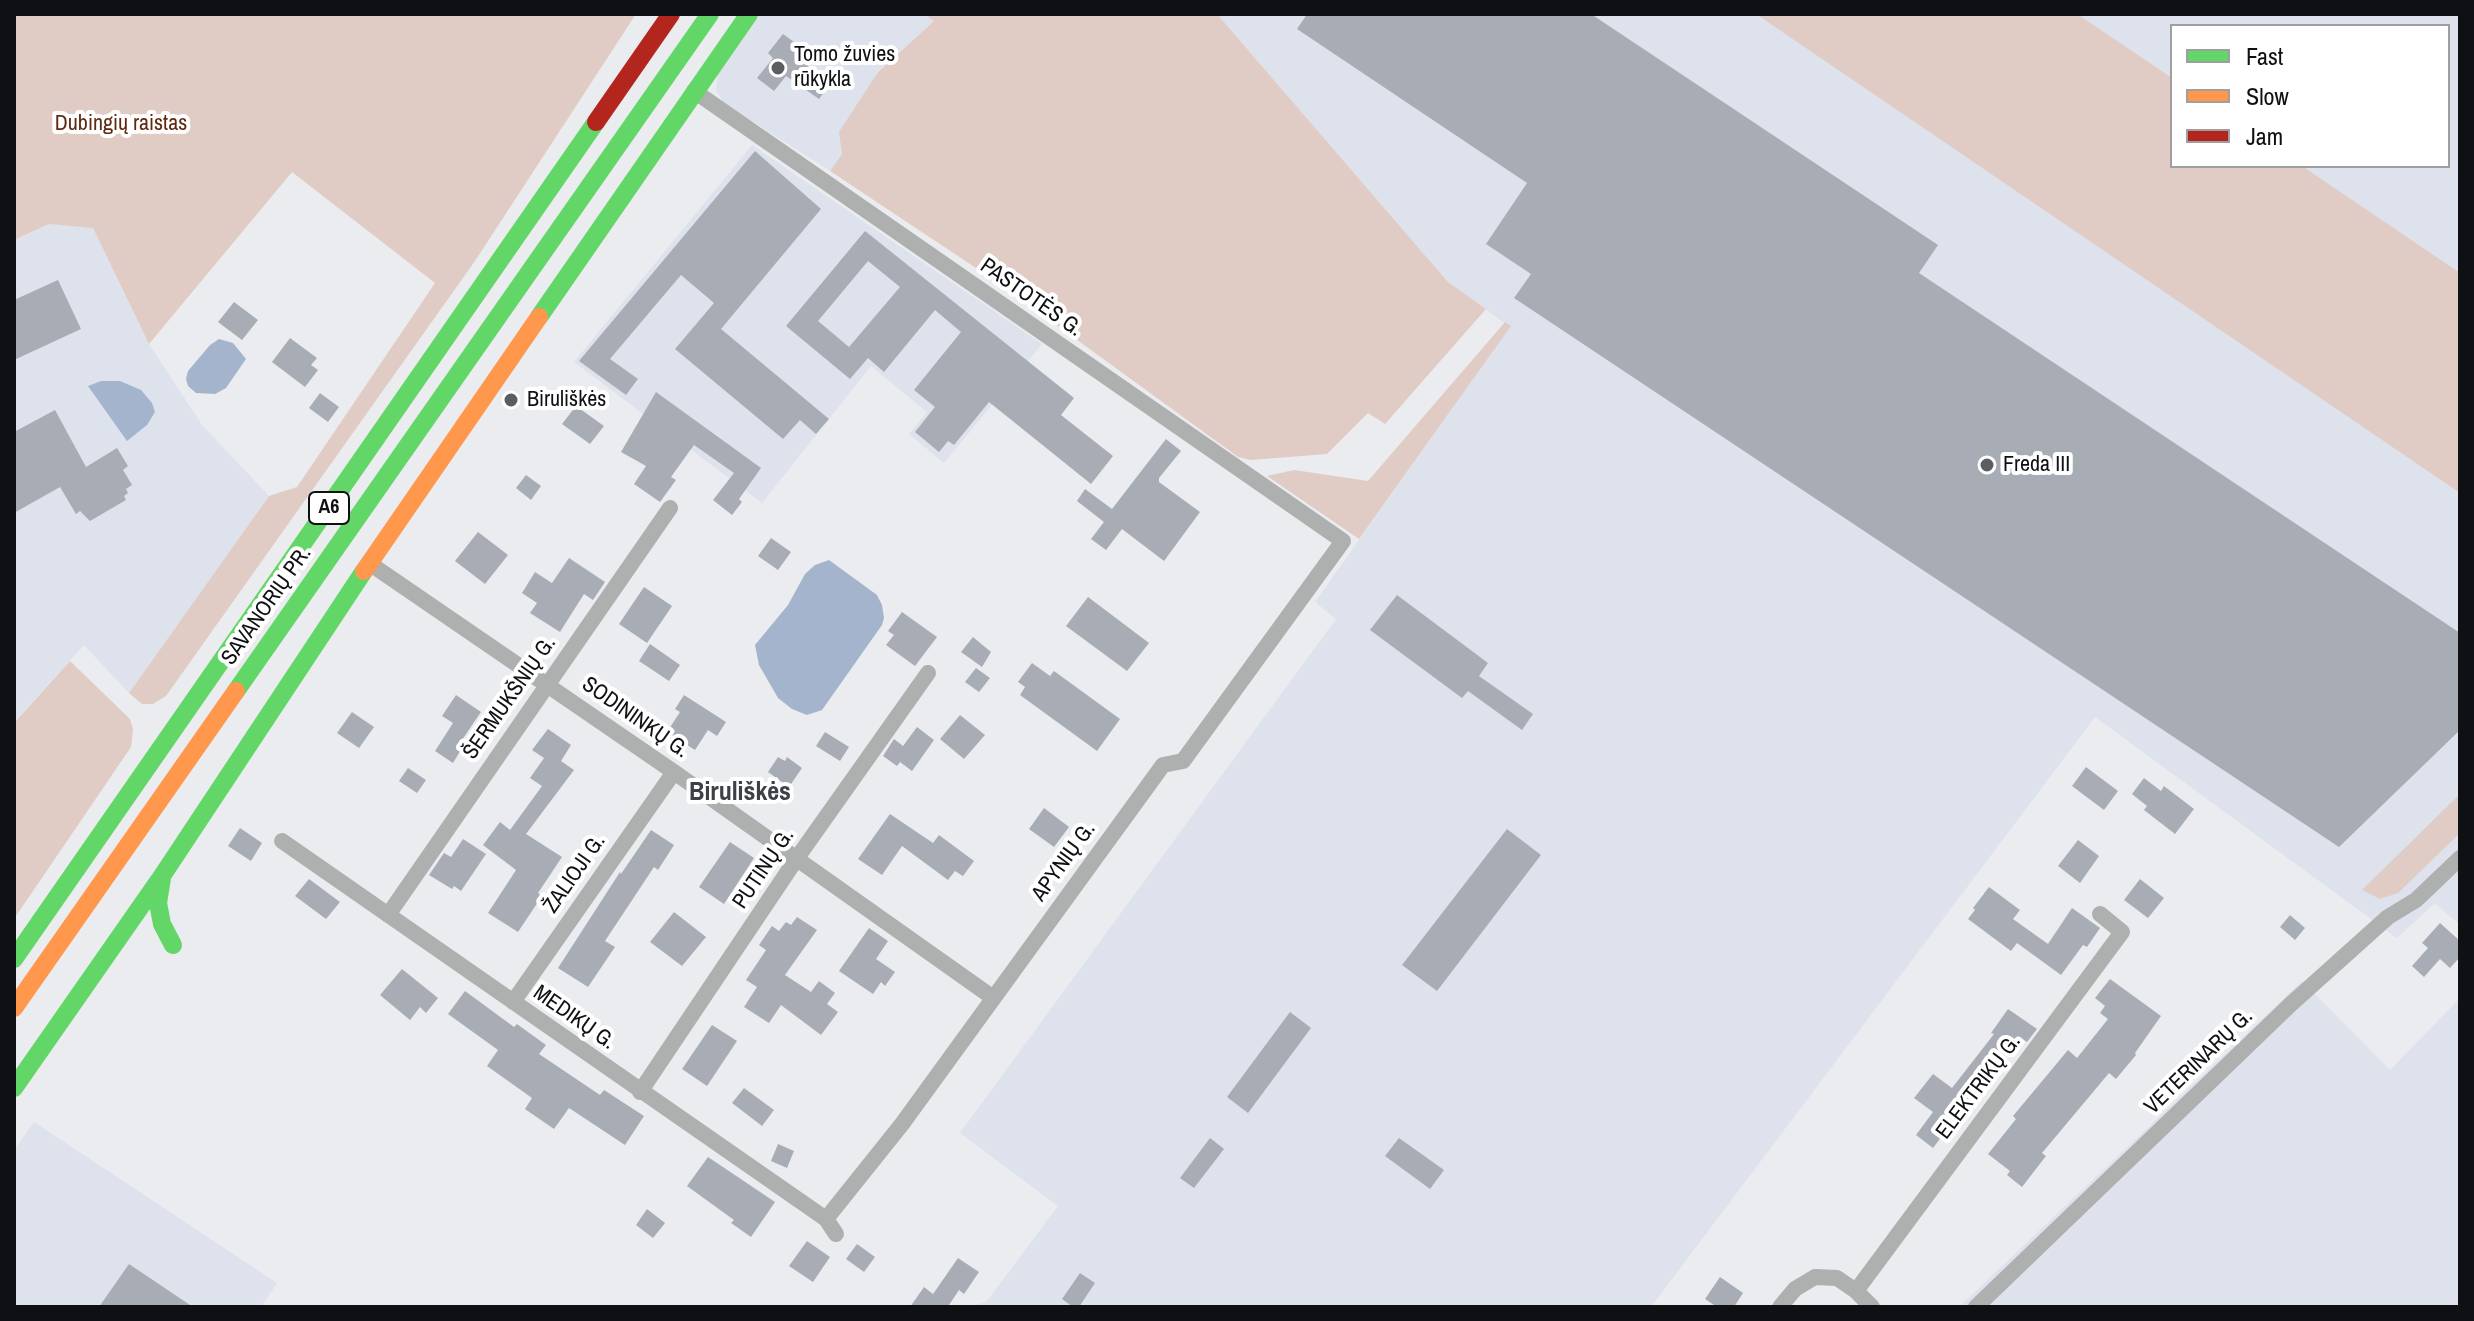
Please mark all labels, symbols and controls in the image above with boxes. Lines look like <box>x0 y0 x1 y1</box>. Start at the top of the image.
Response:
legend <box>2170 24 2450 168</box>
text: Fast <box>2246 40 2283 72</box>
place label: Tomo žuvies rūkykla <box>794 42 895 94</box>
marker: Tomo žuvies rūkykla <box>769 59 787 77</box>
text: Slow <box>2246 80 2289 112</box>
park label: Dubingių raistas <box>55 111 187 137</box>
text: Jam <box>2246 120 2283 152</box>
street label: PASTOTĖS G. <box>975 253 1087 343</box>
place label: Biruliškės <box>527 387 606 413</box>
marker: Biruliškės <box>502 391 520 409</box>
place label: Freda III <box>2003 452 2070 478</box>
marker: Freda III <box>1978 456 1996 474</box>
road number: A6 <box>309 492 349 524</box>
street label: SAVANORIŲ PR. <box>216 542 318 670</box>
street label: ŠERMUKŠNIŲ G. <box>458 631 562 765</box>
street label: SODININKŲ G. <box>577 672 693 764</box>
district label: Biruliškės <box>689 777 791 809</box>
street label: APYNIŲ G. <box>1027 817 1101 907</box>
street label: PUTINŲ G. <box>728 824 800 914</box>
street label: ŽALIOJI G. <box>538 829 612 919</box>
street label: MEDIKŲ G. <box>528 980 620 1056</box>
street label: VETERINARŲ G. <box>2139 1004 2259 1120</box>
street label: ELEKTRIKŲ G. <box>1931 1029 2027 1145</box>

